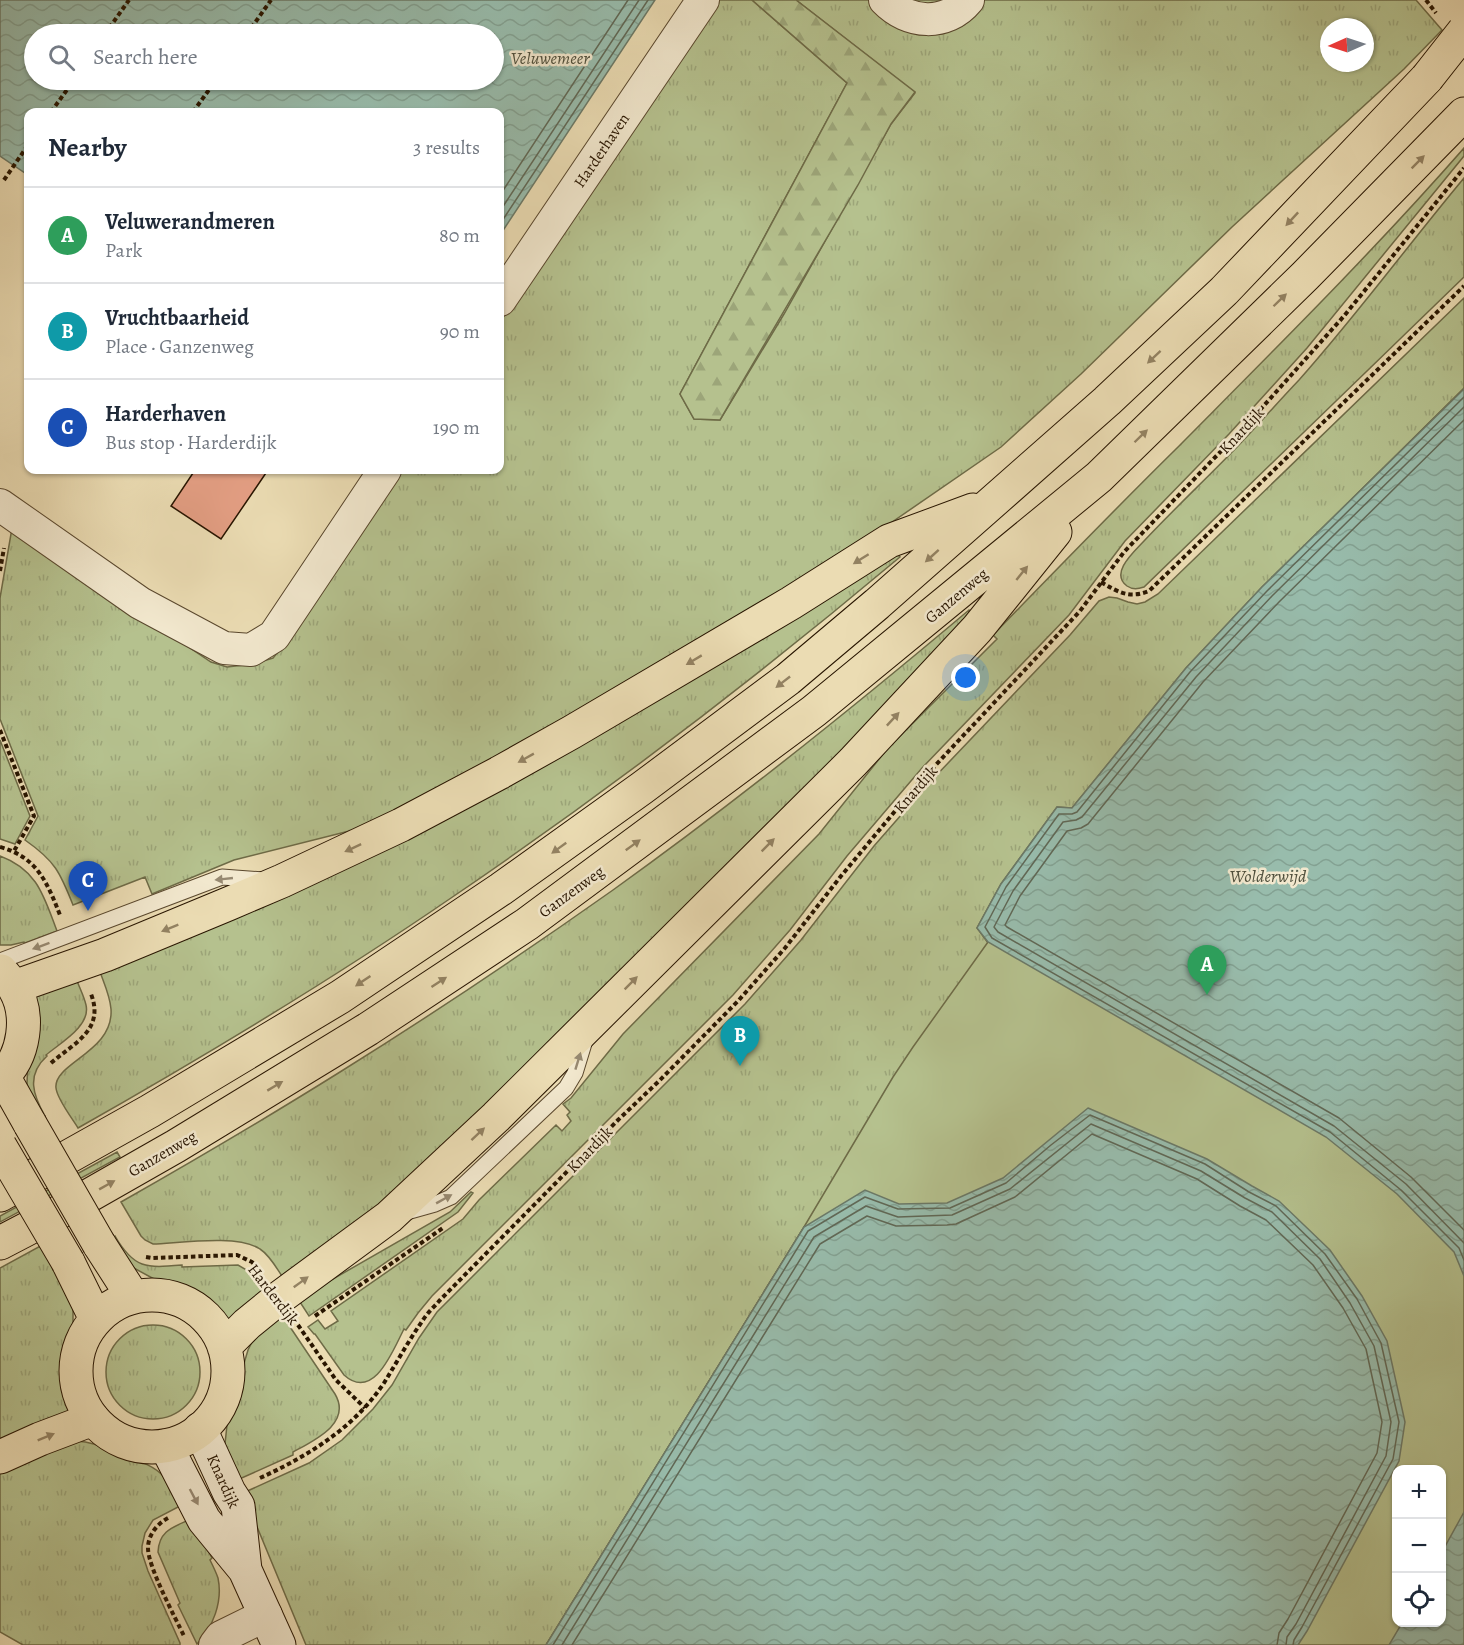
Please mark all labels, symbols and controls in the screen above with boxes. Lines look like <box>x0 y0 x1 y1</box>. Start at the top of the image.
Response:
north arrow <box>1320 18 1374 72</box>
search box <box>24 24 504 90</box>
icon: search <box>45 41 78 74</box>
text: Search here <box>93 42 198 72</box>
water label: Veluwemeer <box>511 46 590 70</box>
street label: Harderhaven <box>569 109 635 192</box>
text: Nearby <box>48 130 127 165</box>
text: 3 results <box>413 134 480 161</box>
one-way arrow <box>1410 155 1424 169</box>
text: Veluwerandmeren <box>105 207 275 237</box>
one-way arrow <box>1285 212 1299 227</box>
text: A <box>61 222 74 249</box>
text: 80 m <box>439 222 480 249</box>
text: Park <box>105 237 143 264</box>
one-way arrow <box>1273 293 1288 307</box>
text: Vruchtbaarheid <box>105 303 249 333</box>
text: B <box>61 318 74 345</box>
text: 90 m <box>440 318 480 345</box>
text: Place · Ganzenweg <box>105 333 254 360</box>
one-way arrow <box>1147 350 1162 363</box>
text: Harderhaven <box>105 399 226 429</box>
street label: Knardijk <box>1214 402 1269 459</box>
text: C <box>61 414 74 441</box>
text: 190 m <box>433 414 480 441</box>
text: Bus stop · Harderdijk <box>105 429 277 456</box>
one-way arrow <box>1133 430 1147 444</box>
one-way arrow <box>925 549 940 562</box>
one-way arrow <box>853 553 869 564</box>
street label: Ganzenweg <box>921 563 993 629</box>
one-way arrow <box>1015 565 1028 581</box>
one-way arrow <box>685 655 702 665</box>
your location <box>951 663 980 692</box>
one-way arrow <box>776 676 792 688</box>
one-way arrow <box>886 712 899 727</box>
one-way arrow <box>517 753 534 763</box>
street label: Knardijk <box>889 761 943 818</box>
one-way arrow <box>625 839 641 851</box>
one-way arrow <box>761 839 775 853</box>
one-way arrow <box>551 842 567 854</box>
one-way arrow <box>344 843 361 852</box>
street label: Ganzenweg <box>534 861 609 923</box>
pin: C <box>68 862 107 911</box>
water label: Wolderwijd <box>1230 864 1307 888</box>
one-way arrow <box>214 874 233 884</box>
one-way arrow <box>160 923 178 933</box>
one-way arrow <box>32 942 50 951</box>
pin: A <box>1188 946 1226 995</box>
one-way arrow <box>355 975 371 986</box>
one-way arrow <box>431 976 448 987</box>
one-way arrow <box>623 977 637 991</box>
pin: B <box>720 1016 760 1066</box>
one-way arrow <box>574 1052 583 1070</box>
one-way arrow <box>267 1080 283 1091</box>
street label: Knardijk <box>562 1121 618 1178</box>
street label: Ganzenweg <box>124 1125 201 1182</box>
one-way arrow <box>470 1128 485 1141</box>
one-way arrow <box>99 1180 116 1190</box>
one-way arrow <box>436 1194 453 1204</box>
street label: Harderdijk <box>242 1259 304 1330</box>
one-way arrow <box>293 1276 309 1288</box>
one-way arrow <box>37 1432 55 1441</box>
street label: Knardijk <box>201 1451 245 1512</box>
map controls <box>1392 1465 1446 1627</box>
button: + <box>1392 1465 1446 1519</box>
one-way arrow <box>189 1489 199 1506</box>
button: − <box>1392 1519 1446 1573</box>
button: locate <box>1392 1573 1446 1627</box>

